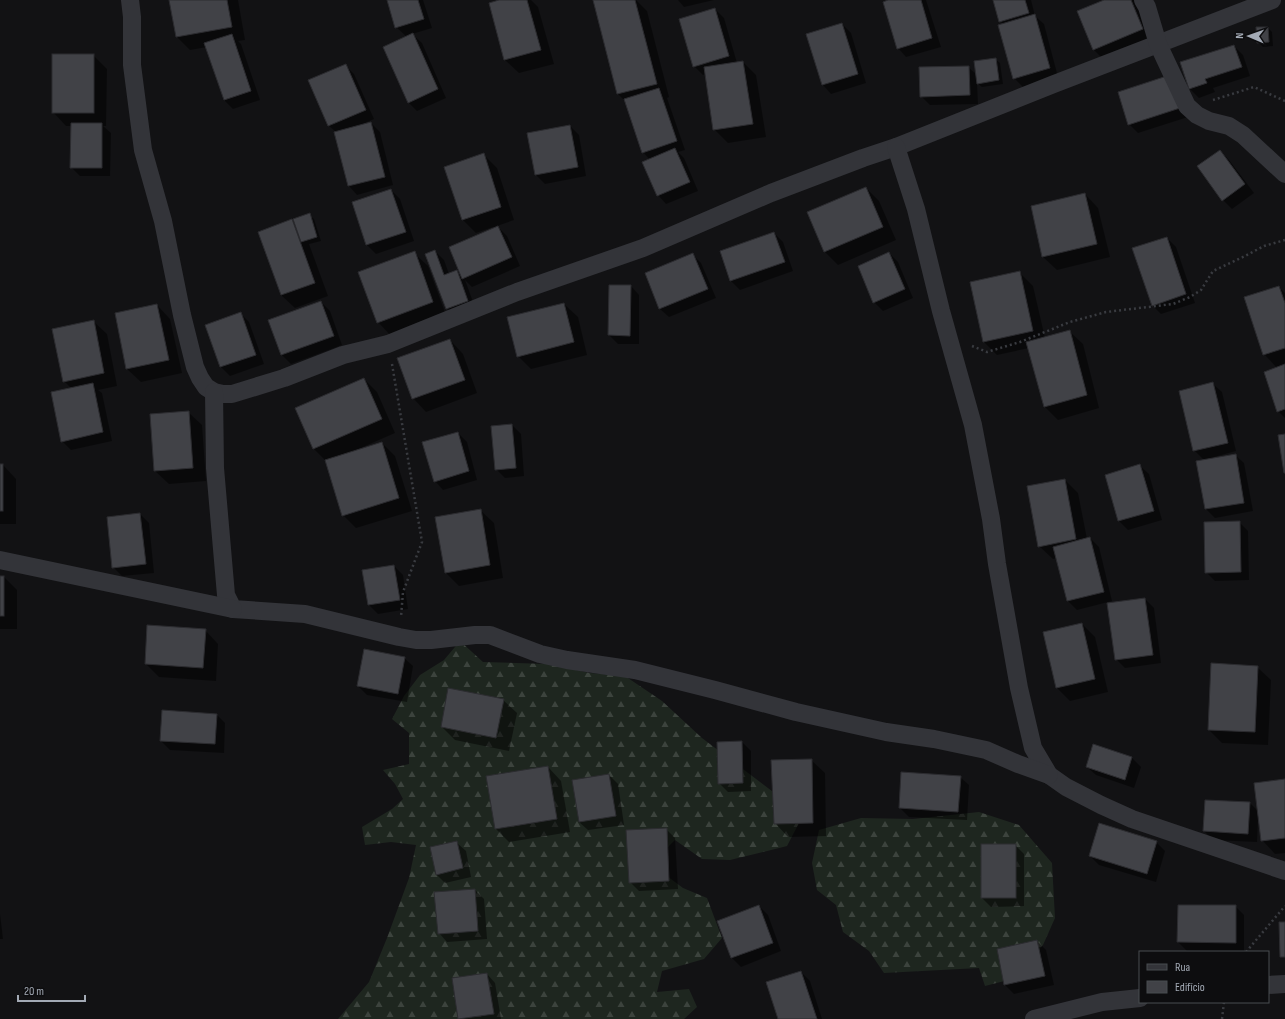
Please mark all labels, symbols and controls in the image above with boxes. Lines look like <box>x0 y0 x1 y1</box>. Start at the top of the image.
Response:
north arrow <box>1229 16 1269 56</box>
text: N <box>1233 32 1246 39</box>
legend <box>1139 951 1269 1003</box>
text: Rua <box>1175 960 1191 975</box>
scale bar <box>18 977 85 1003</box>
text: Edifício <box>1175 980 1205 995</box>
text: 20 m <box>24 984 44 999</box>

